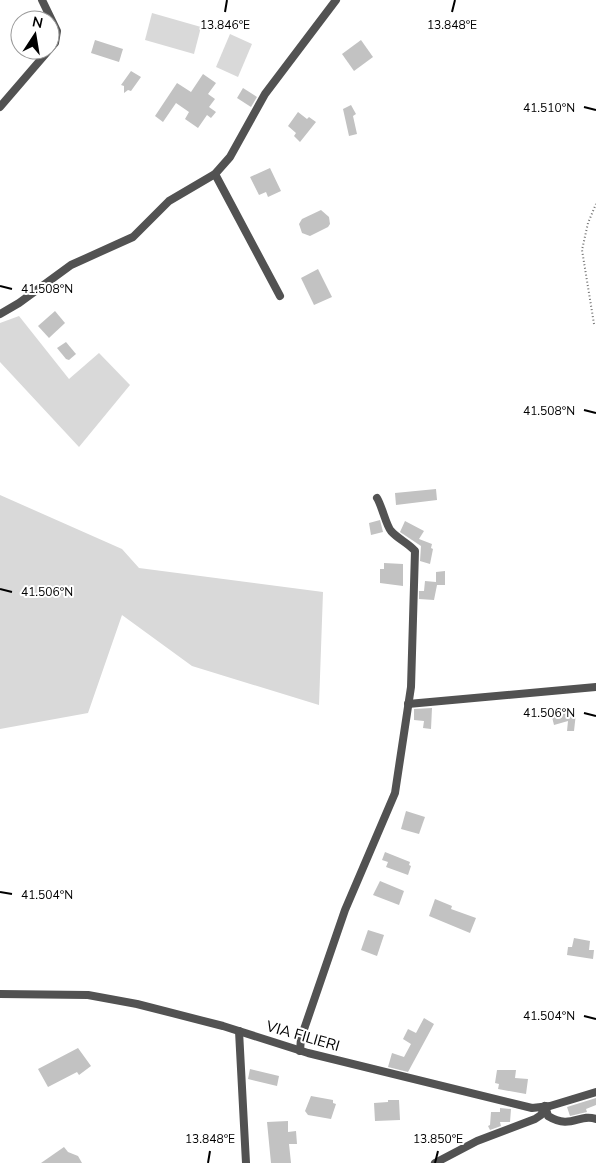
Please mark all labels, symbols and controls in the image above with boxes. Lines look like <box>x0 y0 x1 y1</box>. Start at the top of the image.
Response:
north arrow <box>10 10 60 60</box>
text: N <box>30 12 45 33</box>
text: 13.846°E <box>200 17 250 33</box>
text: 13.848°E <box>427 17 477 33</box>
text: 41.510°N <box>523 100 575 116</box>
text: 41.508°N <box>21 281 73 297</box>
text: 41.508°N <box>523 403 575 419</box>
text: 41.506°N <box>21 584 73 600</box>
text: 41.506°N <box>523 705 575 721</box>
text: 41.504°N <box>21 887 73 903</box>
text: 41.504°N <box>523 1008 575 1024</box>
street label: VIA FILIERI <box>263 1016 342 1056</box>
text: 13.848°E <box>185 1131 235 1147</box>
text: 13.850°E <box>413 1131 463 1147</box>

